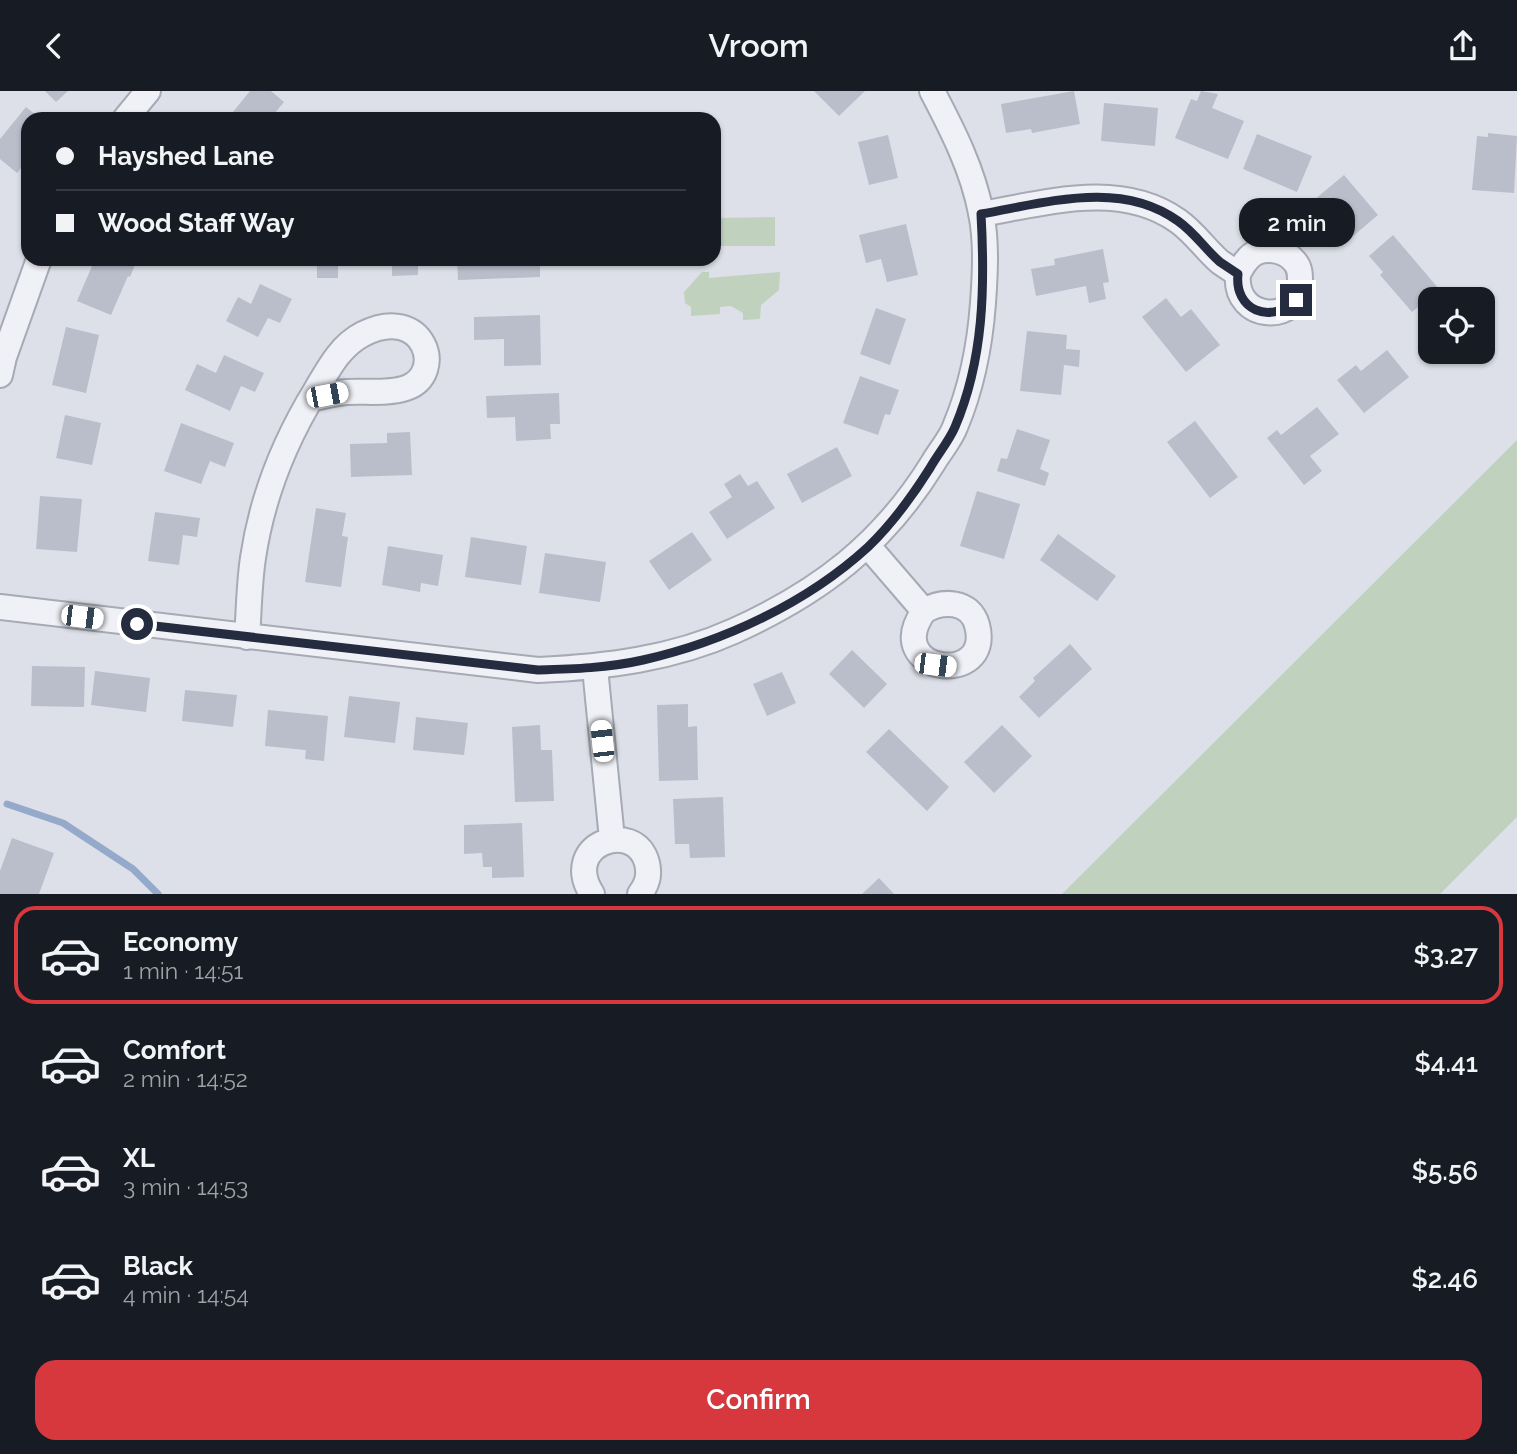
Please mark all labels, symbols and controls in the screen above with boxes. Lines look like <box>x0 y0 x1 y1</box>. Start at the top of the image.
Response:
icon: back <box>35 27 73 65</box>
text: Vroom <box>708 27 809 64</box>
icon: share <box>1444 27 1482 65</box>
text: Hayshed Lane <box>98 141 274 171</box>
callout: 2 min <box>1238 199 1354 247</box>
text: Wood Staff Way <box>98 208 295 238</box>
text: 2 min <box>1268 209 1326 236</box>
route end <box>1280 284 1312 316</box>
map controls <box>1418 287 1495 364</box>
button: locate <box>1418 287 1495 364</box>
car <box>305 381 350 409</box>
car <box>60 604 105 630</box>
route start <box>121 608 153 640</box>
car <box>913 652 958 678</box>
car <box>590 719 615 763</box>
icon: car <box>39 924 102 987</box>
text: Economy <box>123 927 238 957</box>
text: $3.27 <box>1413 940 1478 970</box>
text: 1 min · 14:51 <box>123 957 243 984</box>
icon: car <box>39 1032 102 1095</box>
text: Comfort <box>123 1035 226 1065</box>
text: $4.41 <box>1415 1048 1478 1078</box>
text: 2 min · 14:52 <box>123 1065 248 1092</box>
icon: car <box>39 1140 102 1203</box>
text: XL <box>123 1143 155 1173</box>
text: $5.56 <box>1412 1156 1478 1186</box>
text: 3 min · 14:53 <box>123 1173 248 1200</box>
icon: car <box>39 1248 102 1311</box>
text: Black <box>123 1251 193 1281</box>
text: $2.46 <box>1411 1264 1478 1294</box>
text: 4 min · 14:54 <box>123 1281 249 1308</box>
button: Confirm <box>35 1360 1482 1440</box>

